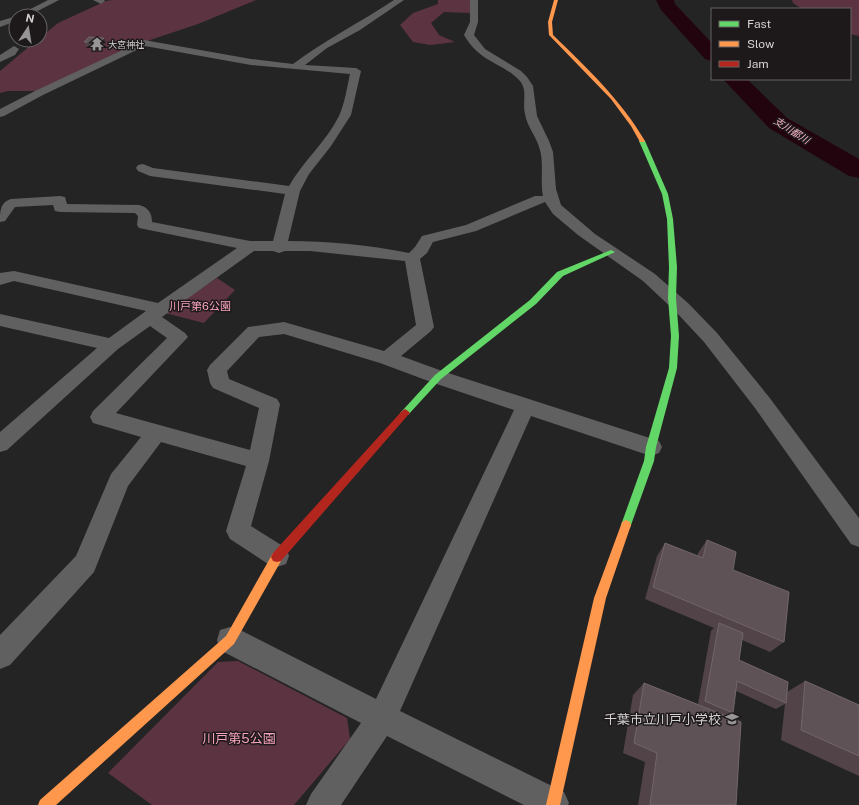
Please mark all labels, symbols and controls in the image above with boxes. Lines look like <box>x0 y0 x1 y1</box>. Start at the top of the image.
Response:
north arrow <box>8 8 48 48</box>
legend <box>711 8 851 80</box>
text: N <box>25 11 36 25</box>
text: Fast <box>747 17 772 31</box>
temple icon: 大宮神社 <box>89 36 105 52</box>
text: Slow <box>747 37 775 51</box>
place label: 大宮神社 <box>108 39 144 50</box>
text: Jam <box>747 57 769 71</box>
water label: 支川都川 <box>772 114 813 146</box>
park label: 川戸第6公園 <box>169 300 231 312</box>
school or university icon: 千葉市立川戸小学校 <box>724 711 740 727</box>
place label: 千葉市立川戸小学校 <box>604 712 721 727</box>
park label: 川戸第5公園 <box>202 731 276 746</box>

